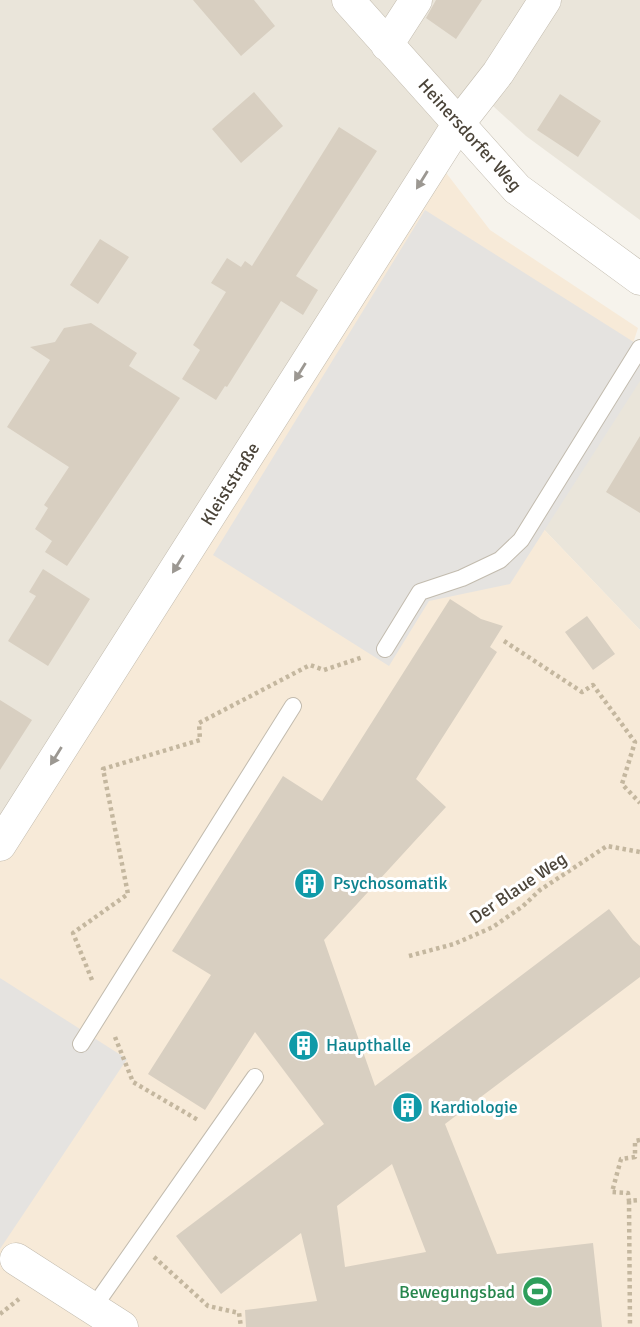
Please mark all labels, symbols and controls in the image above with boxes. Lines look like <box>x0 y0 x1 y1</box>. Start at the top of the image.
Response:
street label: Heinersdorfer Weg <box>414 74 526 196</box>
one-way arrow <box>416 171 429 190</box>
one-way arrow <box>294 363 307 382</box>
street label: Kleiststraße <box>196 438 264 530</box>
one-way arrow <box>172 555 185 574</box>
one-way arrow <box>50 747 63 766</box>
street label: Der Blaue Weg <box>465 847 571 929</box>
building icon: Psychosomatik <box>293 866 327 900</box>
place label: Psychosomatik <box>333 872 447 894</box>
building icon: Haupthalle <box>286 1028 320 1062</box>
place label: Haupthalle <box>326 1034 411 1056</box>
building icon: Kardiologie <box>390 1090 424 1124</box>
place label: Kardiologie <box>430 1096 518 1118</box>
sports icon: Bewegungsbad <box>521 1275 555 1309</box>
place label: Bewegungsbad <box>399 1281 515 1303</box>

